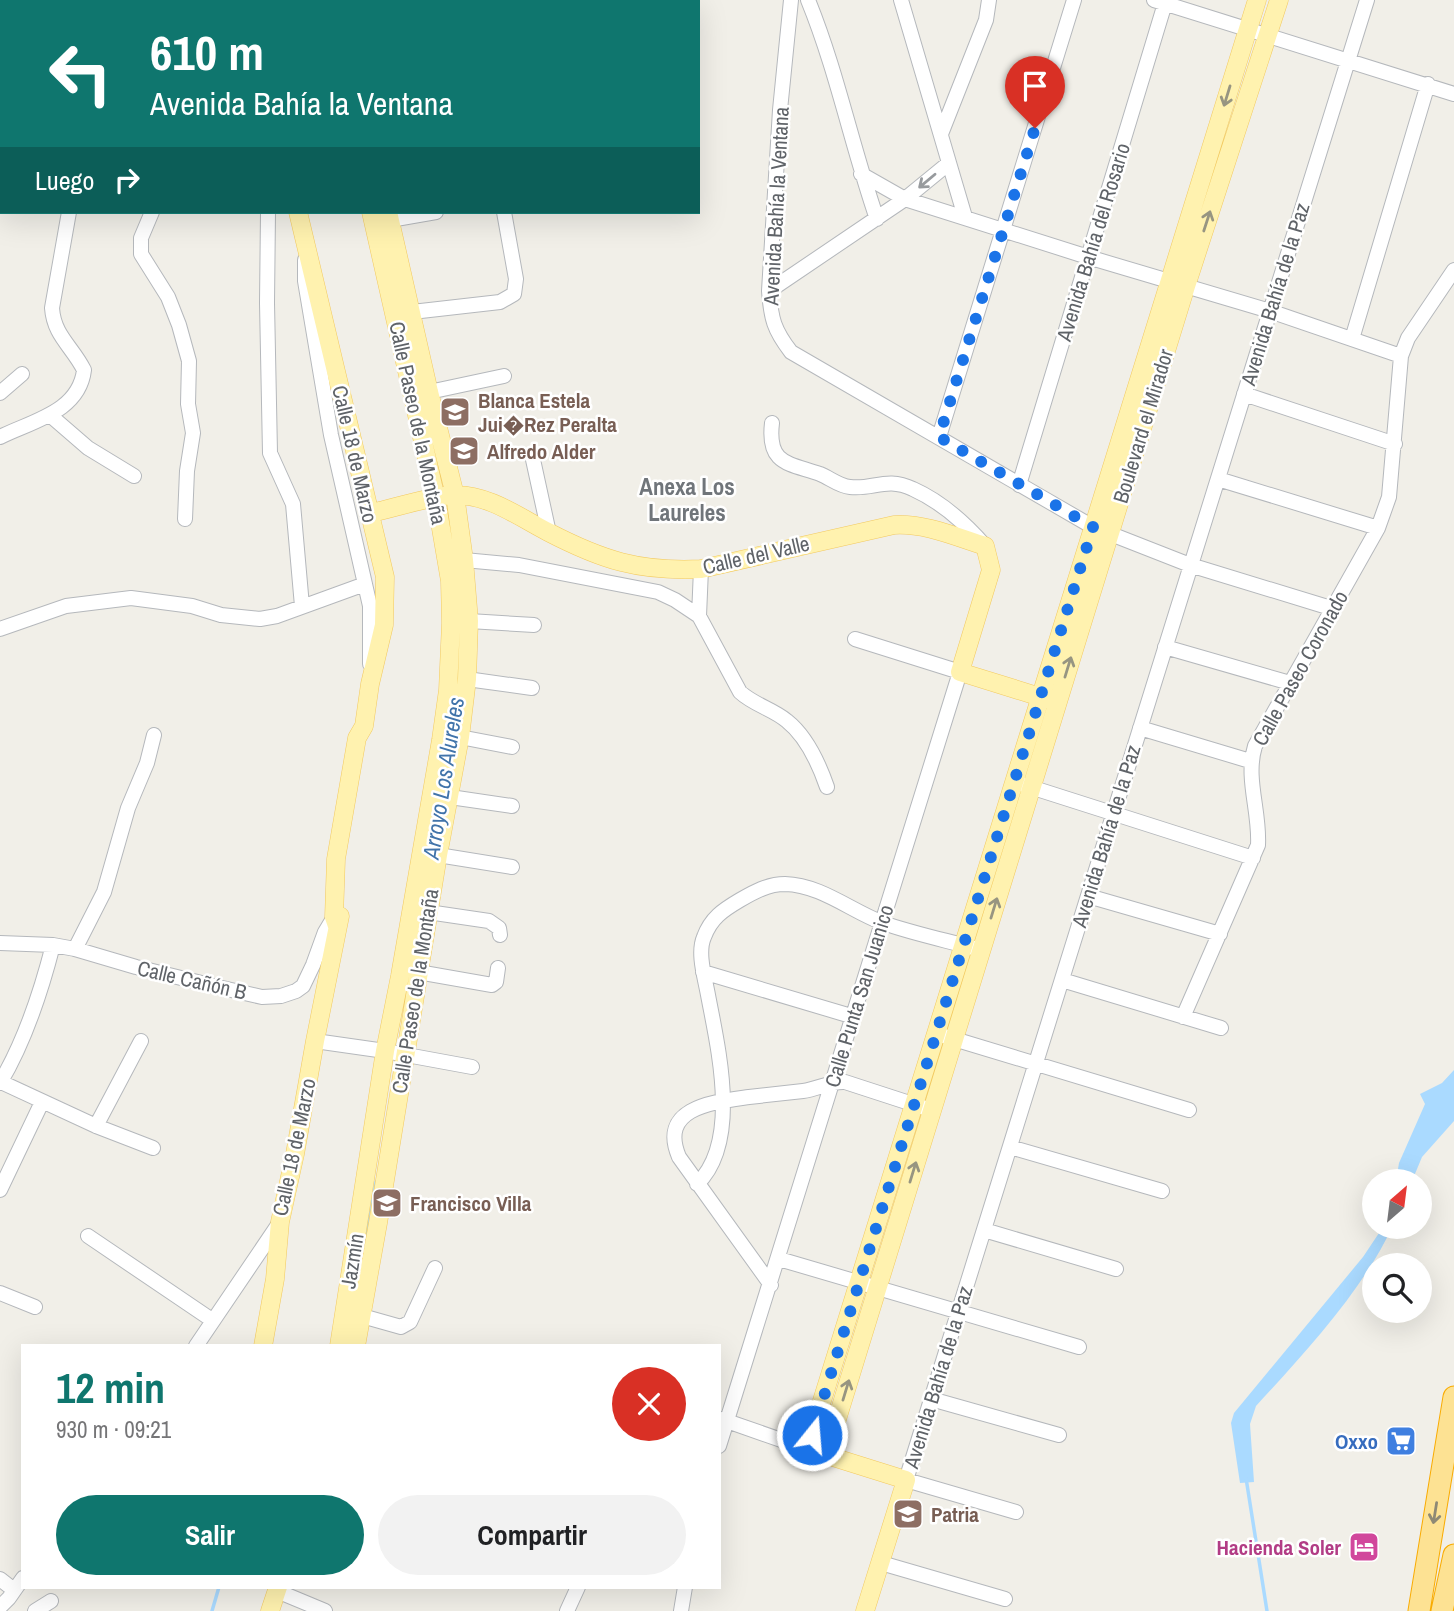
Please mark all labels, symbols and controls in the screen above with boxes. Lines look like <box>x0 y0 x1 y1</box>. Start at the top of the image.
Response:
text: 610 m <box>150 19 264 85</box>
icon: left <box>35 28 126 119</box>
pin <box>1005 56 1065 128</box>
icon: arrive <box>1016 67 1054 105</box>
text: Avenida Bahía la Ventana <box>150 82 453 125</box>
one-way arrow <box>1220 84 1232 106</box>
street label: Avenida Bahía la Ventana <box>756 106 796 307</box>
street label: Avenida Bahía del Rosario <box>1049 139 1137 345</box>
icon: right <box>108 161 146 199</box>
text: Luego <box>35 163 94 198</box>
one-way arrow <box>918 173 936 189</box>
street label: Avenida Bahía de la Paz <box>1233 199 1317 390</box>
one-way arrow <box>1201 211 1214 233</box>
street label: Calle Paseo de la Montaña <box>382 319 454 528</box>
street label: Boulevard el Mirador <box>1106 345 1180 507</box>
street label: Calle 18 de Marzo <box>325 383 385 525</box>
place label: Blanca Estela Jui�Rez Peralta <box>478 386 617 439</box>
school or university icon: Blanca Estela Jui�Rez Peralta <box>438 395 472 429</box>
school or university icon: Alfredo Alder <box>447 434 481 468</box>
place label: Alfredo Alder <box>487 437 596 466</box>
district label: Anexa Los Laureles <box>639 471 735 528</box>
street label: Calle del Valle <box>700 529 812 581</box>
street label: Calle Paseo Coronado <box>1245 585 1355 751</box>
one-way arrow <box>1062 656 1075 678</box>
water label: Arroyo Los Alureles <box>415 695 471 862</box>
street label: Avenida Bahía de la Paz <box>1064 741 1148 932</box>
street label: Calle Paseo de la Montaña <box>385 886 446 1095</box>
one-way arrow <box>989 897 1002 919</box>
street label: Calle Punta San Juanico <box>817 901 901 1091</box>
street label: Calle Cañón B <box>135 953 249 1007</box>
street label: Calle 18 de Marzo <box>265 1076 323 1218</box>
one-way arrow <box>907 1162 920 1184</box>
north arrow <box>1362 1169 1432 1239</box>
map controls <box>1362 1169 1432 1323</box>
school or university icon: Francisco Villa <box>370 1186 404 1220</box>
place label: Francisco Villa <box>410 1189 532 1218</box>
street label: Jazmín <box>333 1231 371 1291</box>
button: search <box>1362 1253 1432 1323</box>
street label: Avenida Bahía de la Paz <box>896 1282 980 1473</box>
text: 12 min <box>56 1360 165 1416</box>
button: close <box>612 1367 686 1441</box>
one-way arrow <box>840 1379 853 1401</box>
position arrow <box>775 1398 849 1472</box>
text: 930 m · 09:21 <box>56 1414 171 1445</box>
supermarket icon: Oxxo <box>1384 1424 1418 1458</box>
place label: Oxxo <box>1335 1427 1378 1456</box>
button: Salir <box>56 1495 364 1575</box>
button: Compartir <box>378 1495 686 1575</box>
school or university icon: Patria <box>891 1497 925 1531</box>
place label: Patria <box>931 1500 979 1529</box>
one-way arrow <box>1428 1501 1441 1524</box>
hotel icon: Hacienda Soler <box>1347 1530 1381 1564</box>
place label: Hacienda Soler <box>1217 1533 1341 1562</box>

